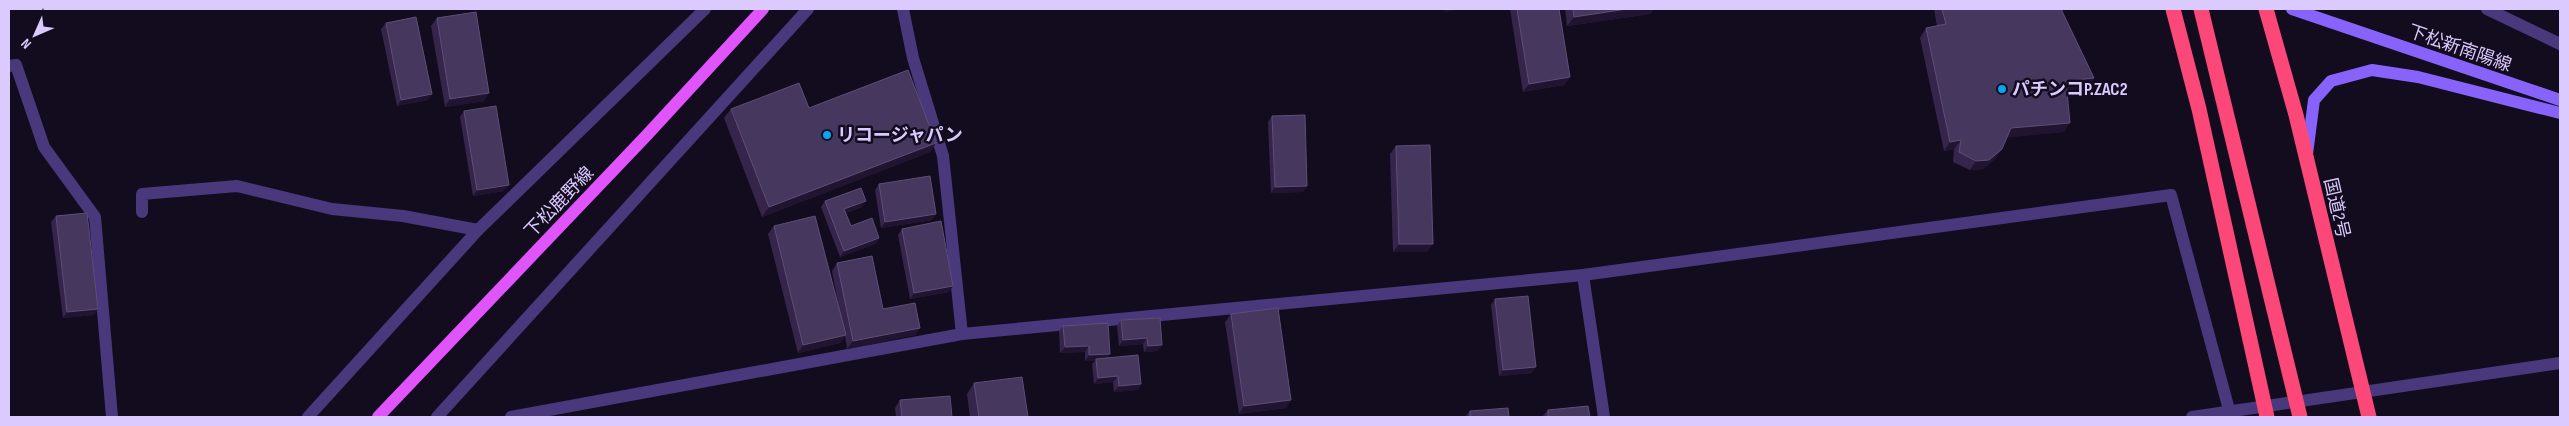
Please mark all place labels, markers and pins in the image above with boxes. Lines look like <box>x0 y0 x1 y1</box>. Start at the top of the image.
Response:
place label: パチンコP.ZAC2 <box>2012 79 2128 100</box>
marker: パチンコP.ZAC2 <box>1996 83 2008 95</box>
place label: リコージャパン <box>837 125 963 146</box>
marker: リコージャパン <box>821 129 833 141</box>

